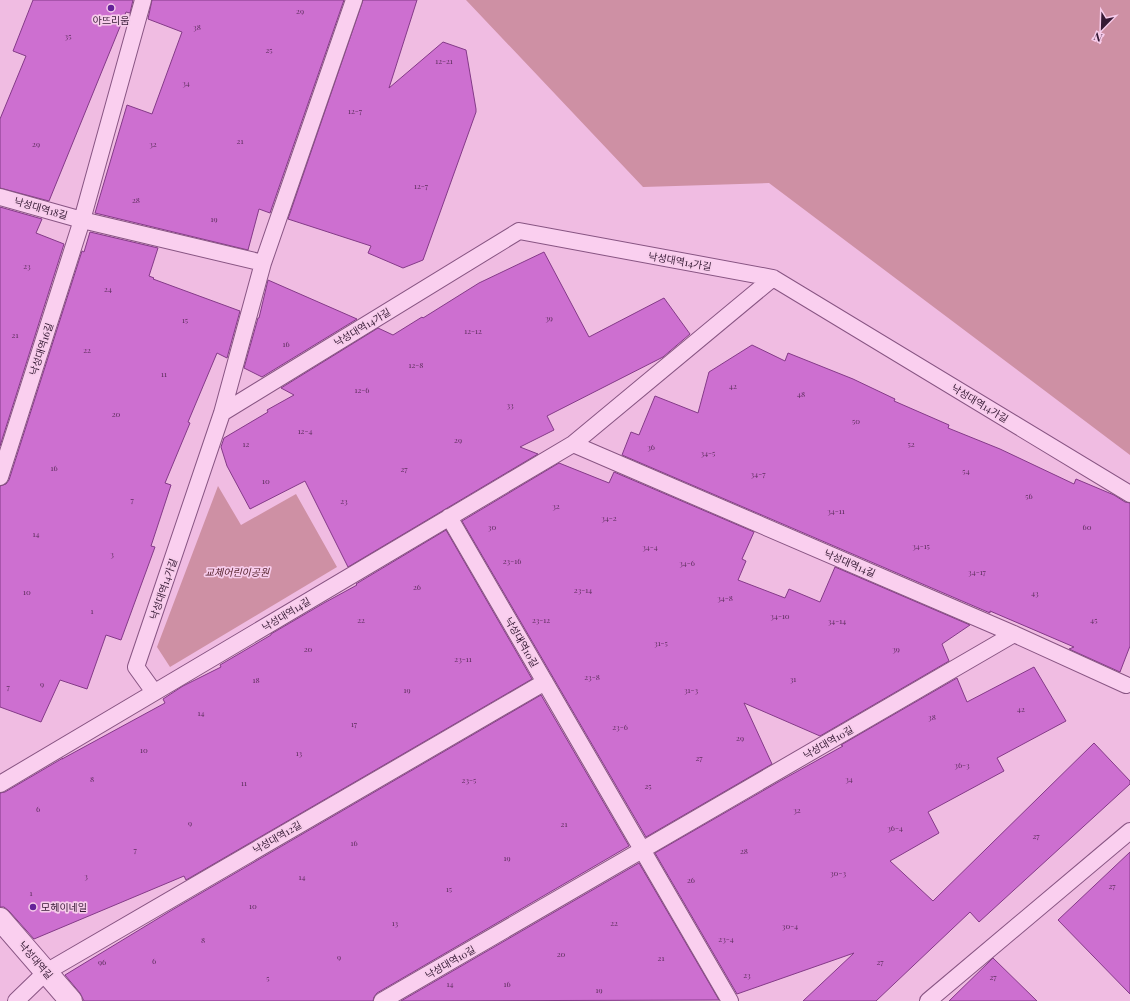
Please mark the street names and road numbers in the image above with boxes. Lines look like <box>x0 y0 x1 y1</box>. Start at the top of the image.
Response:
street label: 낙성대역18길 <box>13 194 69 222</box>
street label: 낙성대역14가길 <box>647 249 713 273</box>
street label: 낙성대역14가길 <box>331 305 393 349</box>
street label: 낙성대역16길 <box>26 321 56 377</box>
street label: 낙성대역14가길 <box>949 381 1011 425</box>
street label: 낙성대역14길 <box>822 546 878 580</box>
street label: 낙성대역14가길 <box>146 557 180 621</box>
street label: 낙성대역14길 <box>259 594 313 634</box>
street label: 낙성대역10길 <box>502 614 542 670</box>
street label: 낙성대역10길 <box>800 722 856 762</box>
street label: 낙성대역12길 <box>250 817 304 857</box>
street label: 낙성대역길 <box>16 938 56 982</box>
street label: 낙성대역10길 <box>422 942 478 982</box>

